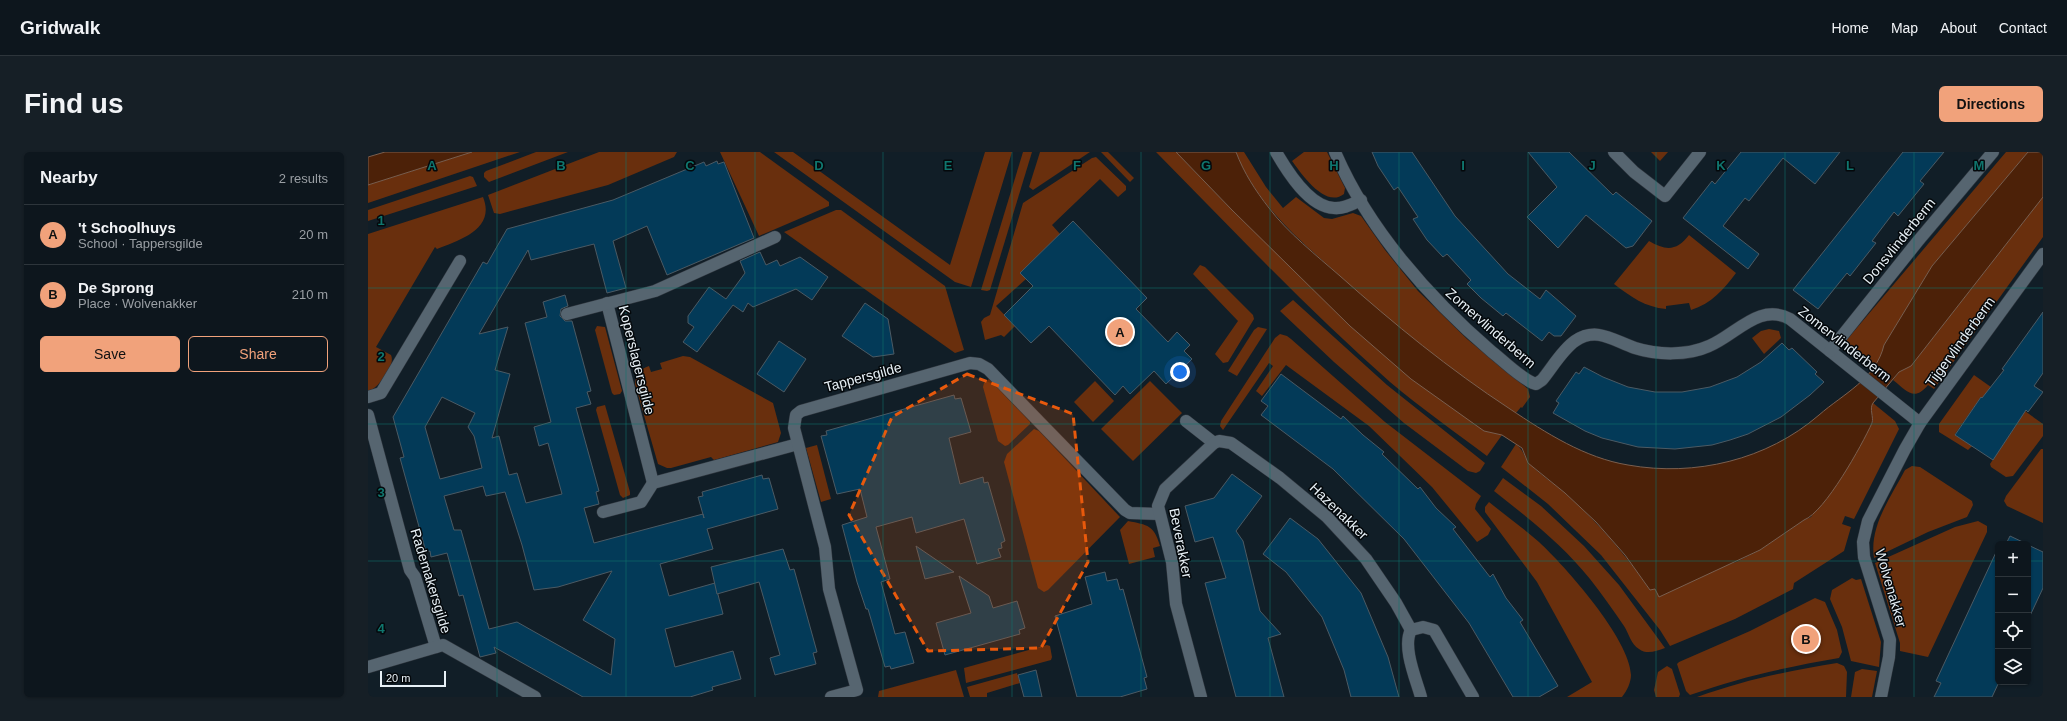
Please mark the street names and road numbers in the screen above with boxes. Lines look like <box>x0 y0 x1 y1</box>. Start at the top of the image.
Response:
street label: Donsvlinderberm <box>1859 195 1939 287</box>
street label: Zomervlinderberm <box>1443 285 1539 371</box>
street label: Tijgervlinderberm <box>1922 294 1998 390</box>
street label: Zomervlinderberm <box>1795 303 1895 385</box>
street label: Koperslagersgilde <box>616 304 658 417</box>
street label: Tappersgilde <box>823 359 904 395</box>
street label: Hazenakker <box>1307 479 1372 543</box>
street label: Beverakker <box>1166 507 1196 580</box>
street label: Rademakersgilde <box>407 527 455 636</box>
street label: Wolvenakker <box>1872 547 1910 629</box>

